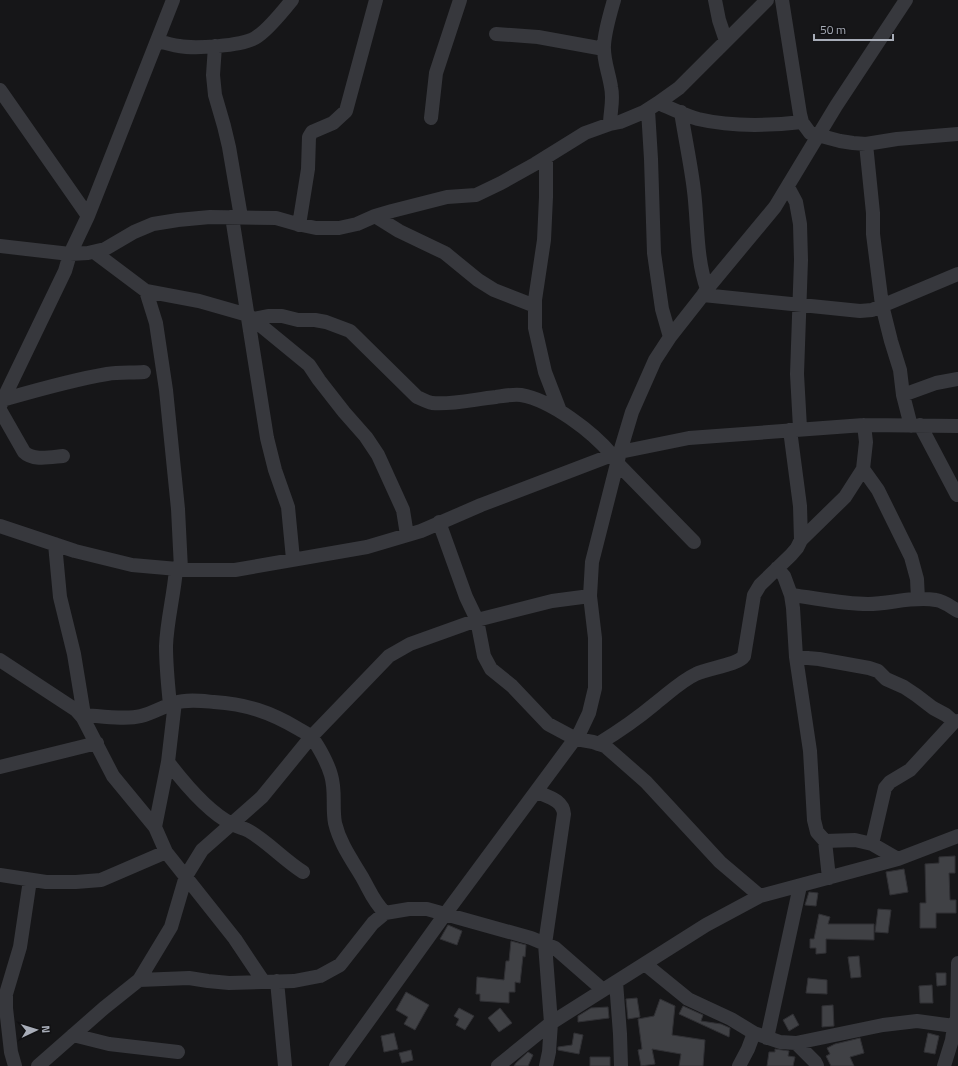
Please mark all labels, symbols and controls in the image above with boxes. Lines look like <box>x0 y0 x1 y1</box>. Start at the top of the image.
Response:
scale bar <box>814 16 893 42</box>
text: 50 m <box>820 20 846 39</box>
north arrow <box>16 1010 56 1050</box>
text: N <box>38 1025 54 1034</box>

